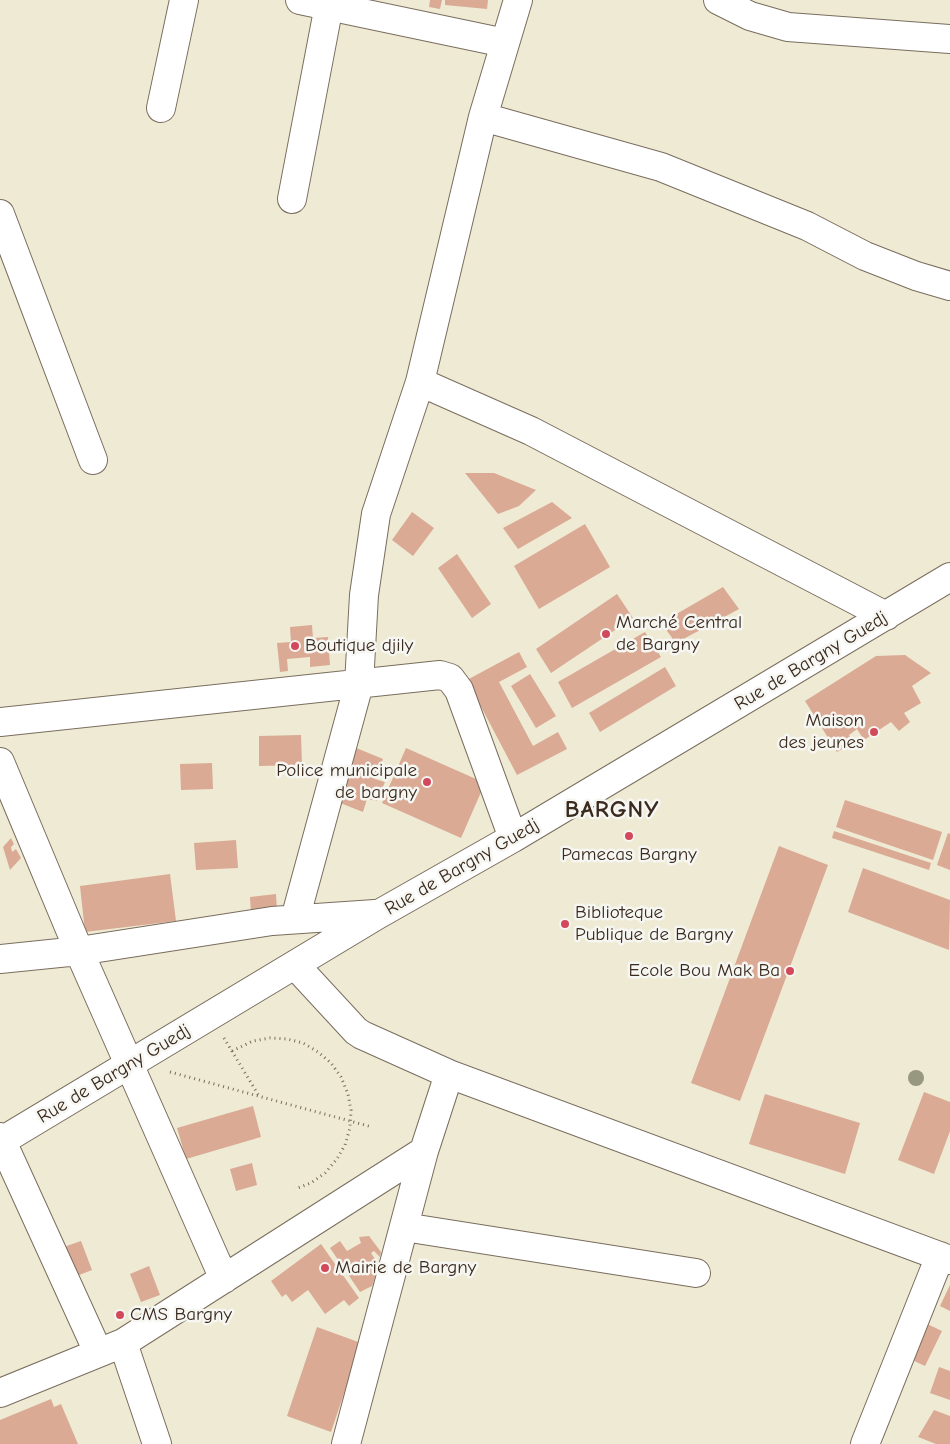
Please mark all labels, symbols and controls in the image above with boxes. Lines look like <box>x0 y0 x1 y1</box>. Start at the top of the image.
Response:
street label: Rue de Bargny Guedj <box>730 606 892 716</box>
place label: Marché Central de Bargny <box>616 612 742 656</box>
marker: Marché Central de Bargny <box>600 628 612 640</box>
place label: Boutique djily <box>305 635 413 657</box>
marker: Boutique djily <box>289 640 301 652</box>
place label: Maison des jeunes <box>779 710 864 754</box>
marker: Maison des jeunes <box>868 726 880 738</box>
place label: Police municipale de bargny <box>276 760 417 804</box>
marker: Police municipale de bargny <box>421 776 433 788</box>
district label: BARGNY <box>564 796 660 824</box>
street label: Rue de Bargny Guedj <box>381 814 543 920</box>
marker: Pamecas Bargny <box>623 830 635 842</box>
place label: Pamecas Bargny <box>561 844 697 866</box>
place label: Biblioteque Publique de Bargny <box>575 902 733 946</box>
marker: Biblioteque Publique de Bargny <box>559 918 571 930</box>
place label: Ecole Bou Mak Ba <box>629 960 780 982</box>
marker: Ecole Bou Mak Ba <box>784 965 796 977</box>
street label: Rue de Bargny Guedj <box>33 1019 195 1129</box>
place label: Mairie de Bargny <box>335 1257 476 1279</box>
marker: Mairie de Bargny <box>319 1262 331 1274</box>
place label: CMS Bargny <box>130 1304 232 1326</box>
marker: CMS Bargny <box>114 1309 126 1321</box>

